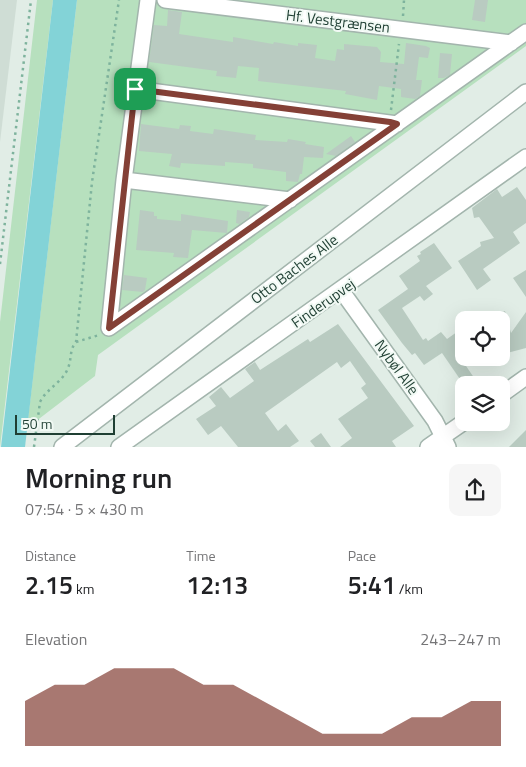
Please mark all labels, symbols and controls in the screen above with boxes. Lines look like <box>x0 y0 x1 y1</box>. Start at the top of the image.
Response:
street label: Hf. Vestgrænsen <box>285 3 391 39</box>
pin <box>114 68 156 110</box>
icon: arrive <box>121 75 149 103</box>
street label: Otto Baches Alle <box>245 228 343 310</box>
street label: Finderupvej <box>286 272 360 334</box>
map controls <box>455 311 510 431</box>
button: locate <box>455 311 510 366</box>
street label: Nybøl Alle <box>369 335 425 399</box>
button: layers <box>455 376 510 431</box>
scale bar <box>15 412 115 435</box>
text: 50 m <box>22 413 52 434</box>
text: Morning run <box>25 456 172 499</box>
button: share <box>449 464 501 516</box>
text: 07:54 · 5 × 430 m <box>25 497 144 521</box>
text: Distance <box>25 545 76 566</box>
text: Time <box>186 545 216 566</box>
text: Pace <box>348 545 376 566</box>
text: 2.15 <box>25 566 73 604</box>
text: 12:13 <box>186 566 248 604</box>
text: 5:41 <box>348 566 396 604</box>
text: km <box>73 578 94 599</box>
text: /km <box>396 578 423 599</box>
text: Elevation <box>25 627 87 651</box>
text: 243–247 m <box>420 627 501 651</box>

